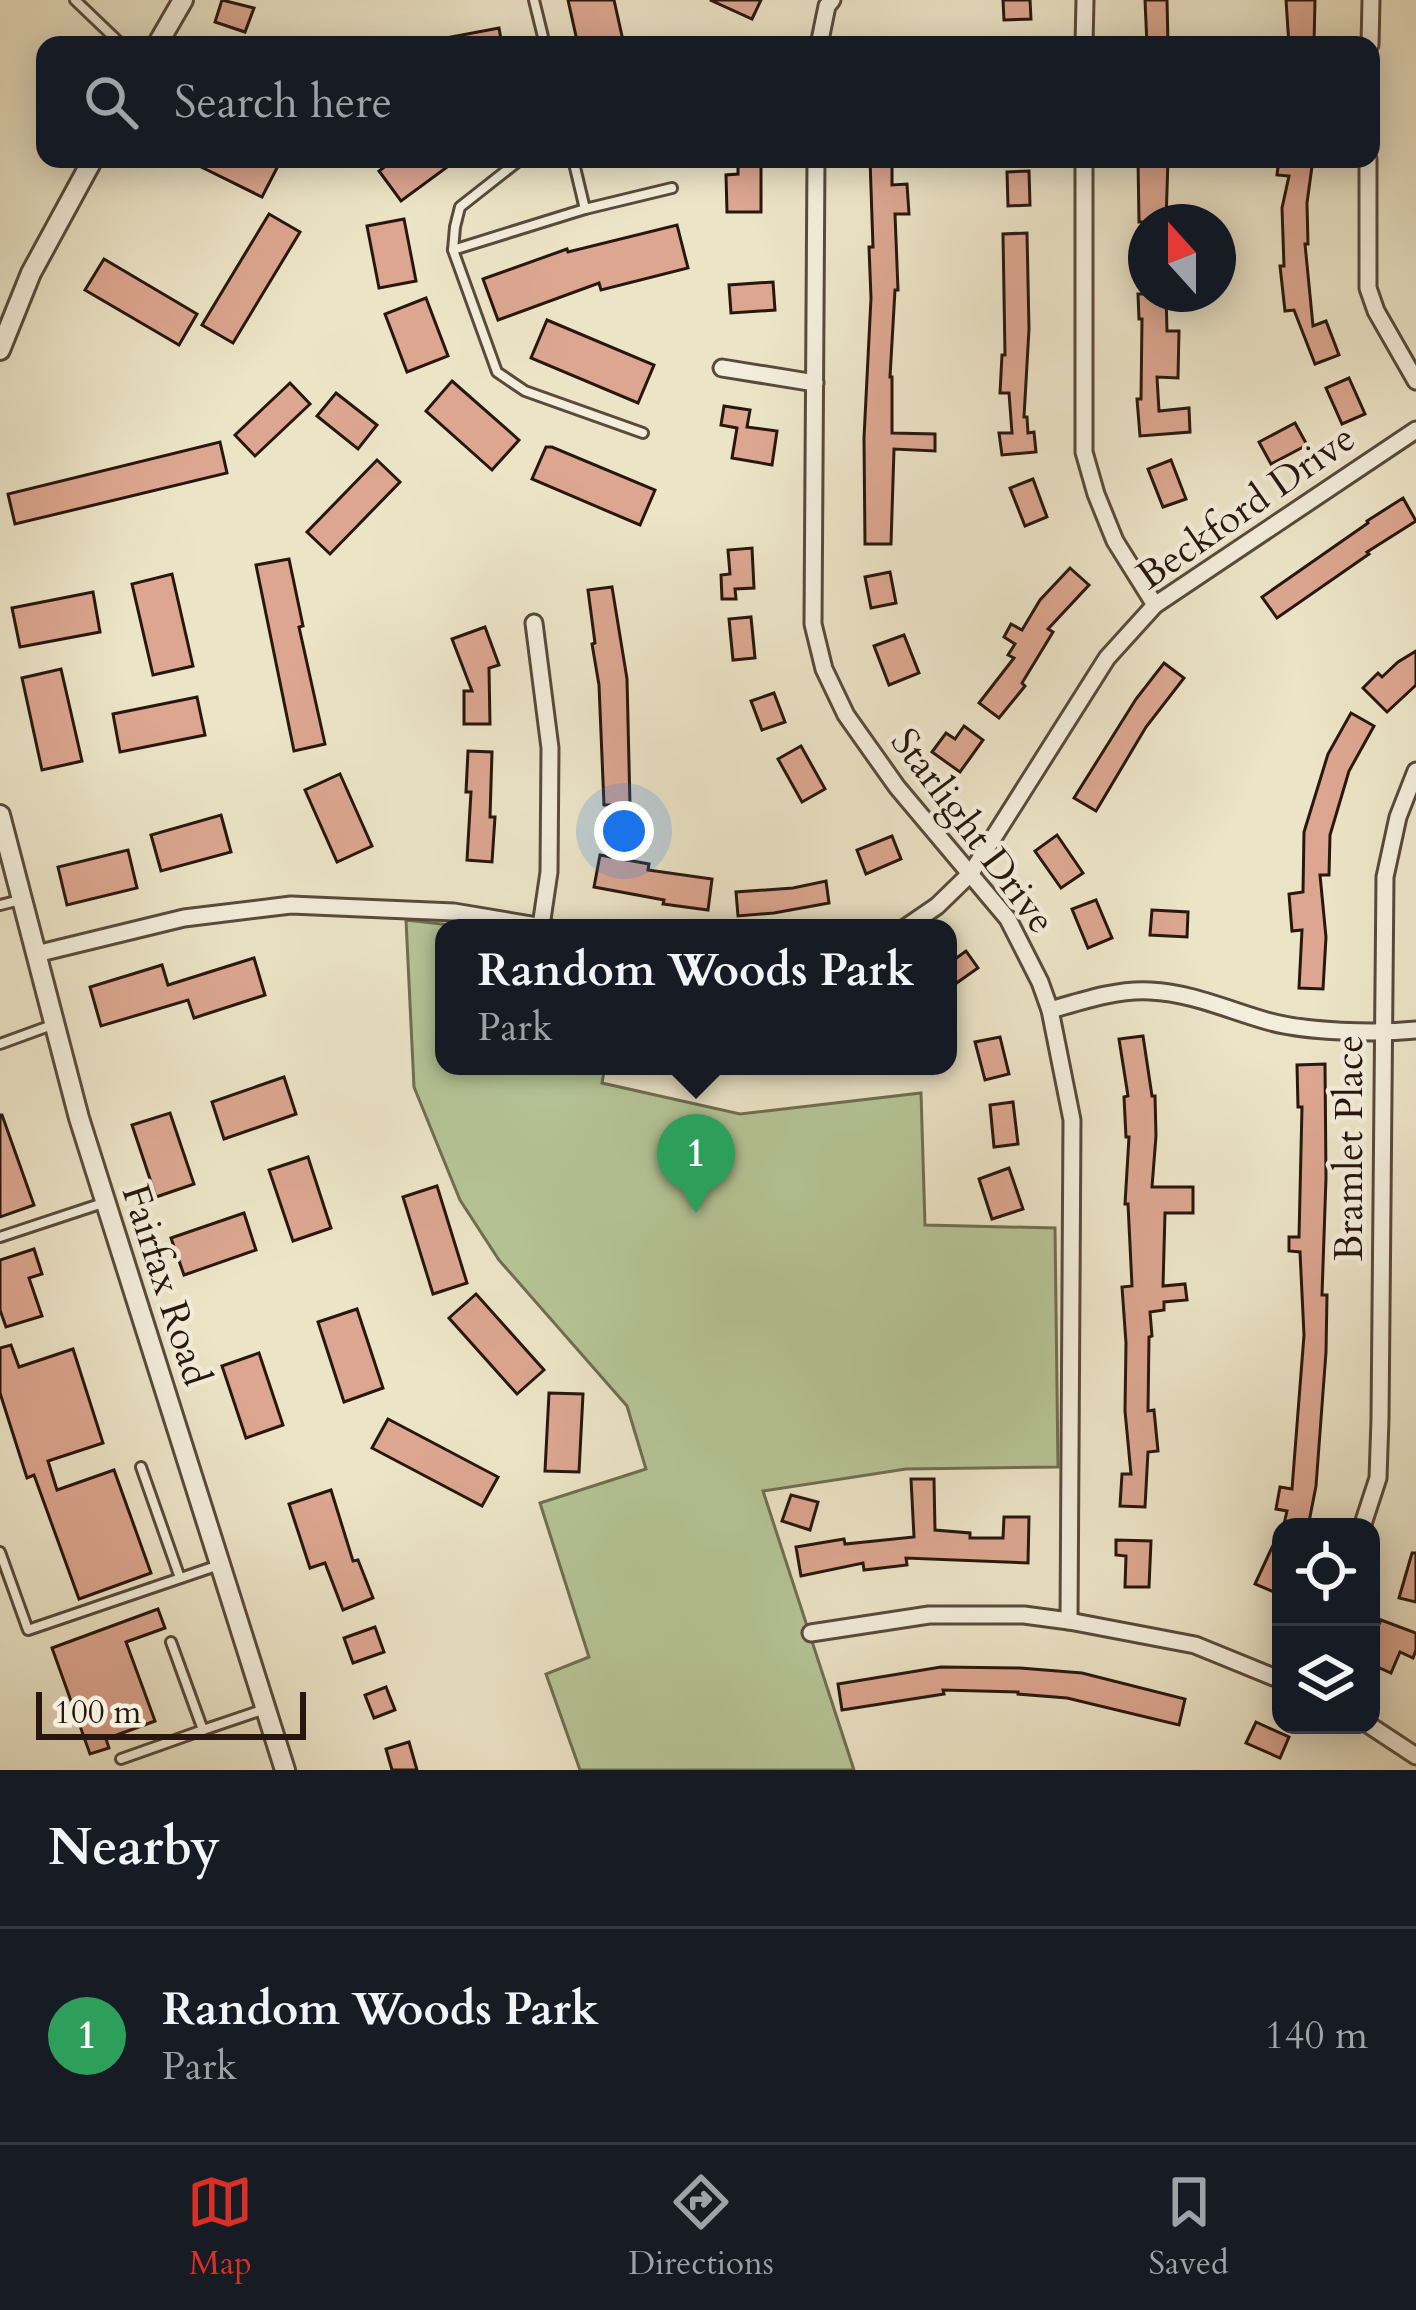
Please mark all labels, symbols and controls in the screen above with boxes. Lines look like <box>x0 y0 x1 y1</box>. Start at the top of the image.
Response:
search box <box>36 36 1380 168</box>
icon: search <box>78 69 144 135</box>
text: Search here <box>174 72 392 133</box>
north arrow <box>1128 204 1236 312</box>
street label: Beckford Drive <box>1126 412 1366 602</box>
street label: Starlight Drive <box>878 718 1068 944</box>
your location <box>594 801 654 861</box>
popup <box>435 919 957 1075</box>
text: Random Woods Park <box>478 940 914 1001</box>
text: Park <box>478 1001 553 1054</box>
street label: Bramlet Place <box>1323 1035 1376 1261</box>
pin: 1 <box>657 1114 735 1213</box>
street label: Fairfax Road <box>109 1178 224 1393</box>
map controls <box>1272 1518 1380 1734</box>
button: locate <box>1272 1518 1380 1626</box>
button: layers <box>1272 1626 1380 1734</box>
scale bar <box>36 1686 306 1739</box>
text: 100 m <box>54 1690 141 1735</box>
text: Nearby <box>48 1813 220 1883</box>
text: Random Woods Park <box>162 1979 599 2040</box>
text: 1 <box>77 2009 97 2062</box>
text: 140 m <box>1265 2009 1368 2062</box>
text: Park <box>162 2040 237 2093</box>
tab: Map <box>187 2169 253 2286</box>
tab: Directions <box>628 2169 774 2286</box>
tab: Saved <box>1149 2169 1229 2286</box>

